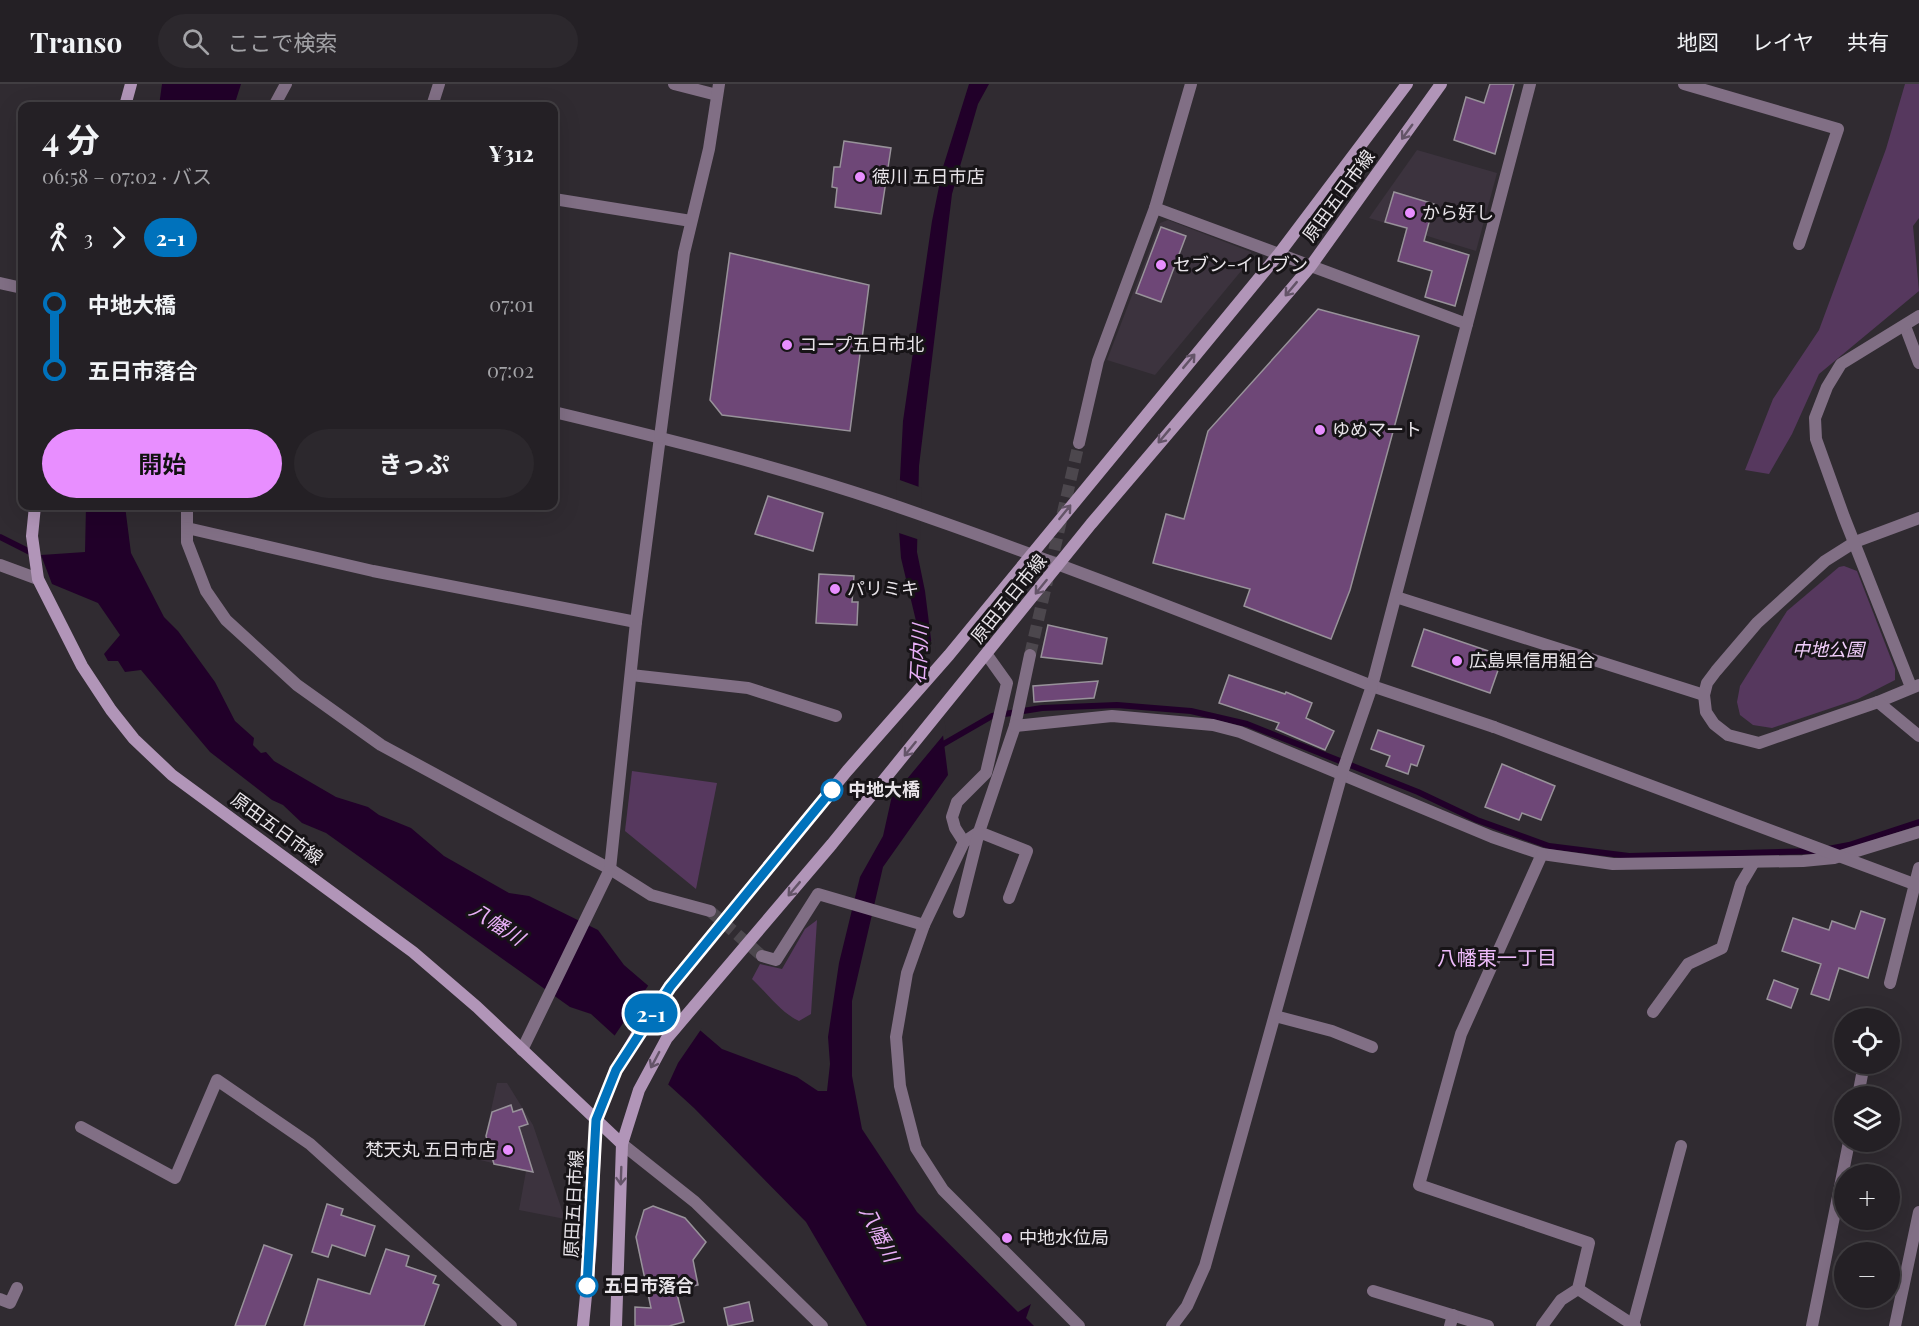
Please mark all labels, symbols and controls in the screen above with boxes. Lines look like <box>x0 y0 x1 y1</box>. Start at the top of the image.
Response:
search box <box>158 14 578 68</box>
text: Transo <box>30 23 122 60</box>
icon: search <box>179 25 212 58</box>
text: ここで検索 <box>227 27 337 57</box>
text: 地図 <box>1677 27 1719 55</box>
text: レイヤ <box>1752 27 1814 55</box>
text: 共有 <box>1847 27 1889 55</box>
text: 4 分 <box>42 116 100 160</box>
one-way arrow <box>1401 123 1414 139</box>
text: ¥312 <box>488 138 534 168</box>
street label: 原田五日市線 <box>1297 145 1380 246</box>
text: 06:58 – 07:02 · バス <box>42 162 212 189</box>
place label: 徳川 五日市店 <box>872 164 984 188</box>
marker: 徳川 五日市店 <box>853 170 867 184</box>
place label: から好し <box>1422 200 1494 224</box>
marker: から好し <box>1403 206 1417 220</box>
icon: walk <box>42 221 75 254</box>
icon: forward <box>102 221 135 254</box>
text: 2-1 <box>156 223 185 251</box>
text: 3 <box>84 224 93 251</box>
place label: セブン-イレブン <box>1173 252 1308 276</box>
marker: セブン-イレブン <box>1154 258 1168 272</box>
one-way arrow <box>1285 281 1298 297</box>
text: 中地大橋 <box>88 289 176 319</box>
text: 07:01 <box>489 290 534 317</box>
place label: コープ五日市北 <box>799 332 924 356</box>
marker: コープ五日市北 <box>780 338 794 352</box>
one-way arrow <box>1182 353 1195 369</box>
text: 五日市落合 <box>88 355 198 385</box>
text: 07:02 <box>487 356 534 383</box>
place label: ゆめマート <box>1332 417 1422 441</box>
marker: ゆめマート <box>1313 423 1327 437</box>
one-way arrow <box>1158 428 1171 444</box>
button: 開始 <box>42 429 282 498</box>
button: きっぷ <box>294 429 534 498</box>
one-way arrow <box>1059 504 1072 520</box>
street label: 原田五日市線 <box>965 549 1052 648</box>
place label: パリミキ <box>847 576 919 600</box>
one-way arrow <box>1034 579 1047 595</box>
marker: パリミキ <box>828 582 842 596</box>
water label: 石内川 <box>902 621 933 685</box>
park label: 中地公園 <box>1792 637 1867 661</box>
place label: 広島県信用組合 <box>1469 648 1595 672</box>
marker: 広島県信用組合 <box>1450 654 1464 668</box>
one-way arrow <box>904 741 917 757</box>
place label: 中地大橋 <box>848 777 920 801</box>
marker: 中地大橋 <box>821 779 843 801</box>
street label: 原田五日市線 <box>227 787 328 870</box>
one-way arrow <box>787 881 801 896</box>
water label: 八幡川 <box>465 895 532 951</box>
district label: 八幡東一丁目 <box>1437 943 1557 970</box>
line badge: 2-1 <box>616 994 686 1032</box>
text: 2-1 <box>637 999 665 1027</box>
map controls <box>1834 1008 1900 1308</box>
button: locate <box>1834 1008 1900 1074</box>
one-way arrow <box>649 1050 660 1068</box>
button: layers <box>1834 1086 1900 1152</box>
place label: 梵天丸 五日市店 <box>366 1137 496 1161</box>
marker: 梵天丸 五日市店 <box>501 1143 515 1157</box>
street label: 原田五日市線 <box>558 1149 588 1259</box>
button: + <box>1834 1164 1900 1230</box>
one-way arrow <box>616 1166 627 1186</box>
water label: 八幡川 <box>855 1200 907 1268</box>
place label: 中地水位局 <box>1019 1225 1109 1249</box>
marker: 中地水位局 <box>1000 1231 1014 1245</box>
button: − <box>1834 1242 1900 1308</box>
place label: 五日市落合 <box>604 1273 694 1297</box>
marker: 五日市落合 <box>576 1275 598 1297</box>

